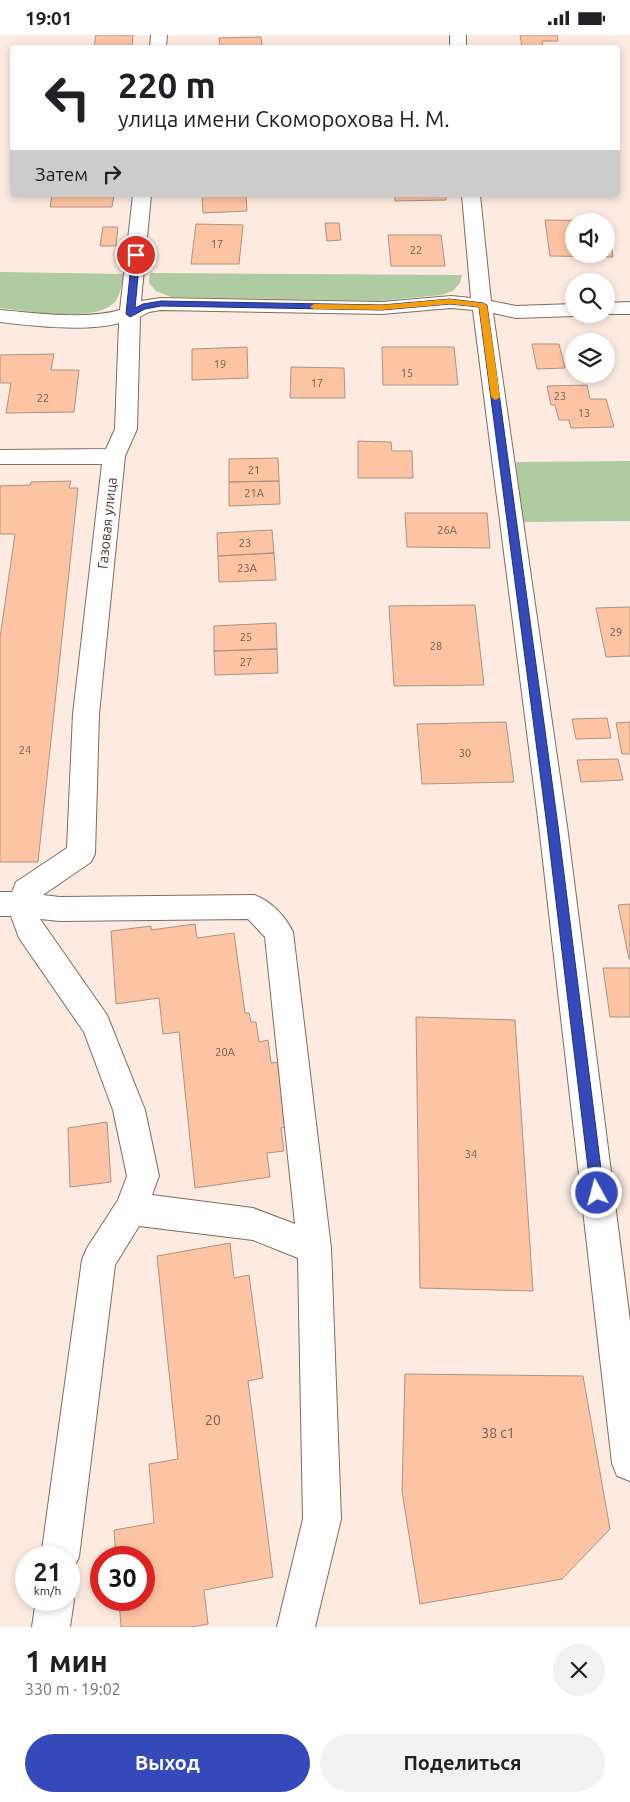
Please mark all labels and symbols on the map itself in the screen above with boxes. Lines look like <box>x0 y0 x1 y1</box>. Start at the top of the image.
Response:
pin <box>115 234 157 276</box>
house number: 17 <box>211 238 223 250</box>
house number: 22 <box>410 244 422 256</box>
house number: 19 <box>214 358 226 370</box>
house number: 15 <box>401 367 413 379</box>
house number: 17 <box>311 377 323 389</box>
house number: 23 <box>554 390 566 402</box>
house number: 22 <box>37 392 49 404</box>
house number: 13 <box>578 407 590 419</box>
house number: 21 <box>248 464 260 476</box>
street label: Газовая улица <box>94 477 120 569</box>
house number: 21А <box>244 487 265 499</box>
house number: 26А <box>437 524 458 536</box>
house number: 23 <box>239 537 251 549</box>
house number: 23А <box>237 562 258 574</box>
house number: 29 <box>610 626 622 638</box>
house number: 25 <box>240 631 252 643</box>
house number: 28 <box>430 640 442 652</box>
house number: 27 <box>240 656 252 668</box>
house number: 24 <box>19 744 31 756</box>
house number: 30 <box>459 747 471 759</box>
house number: 20А <box>215 1046 236 1058</box>
house number: 34 <box>465 1148 477 1160</box>
position arrow <box>570 1166 622 1218</box>
house number: 20 <box>205 1412 221 1428</box>
house number: 38 с1 <box>481 1425 515 1441</box>
speed limit sign: 30 <box>90 1546 155 1611</box>

